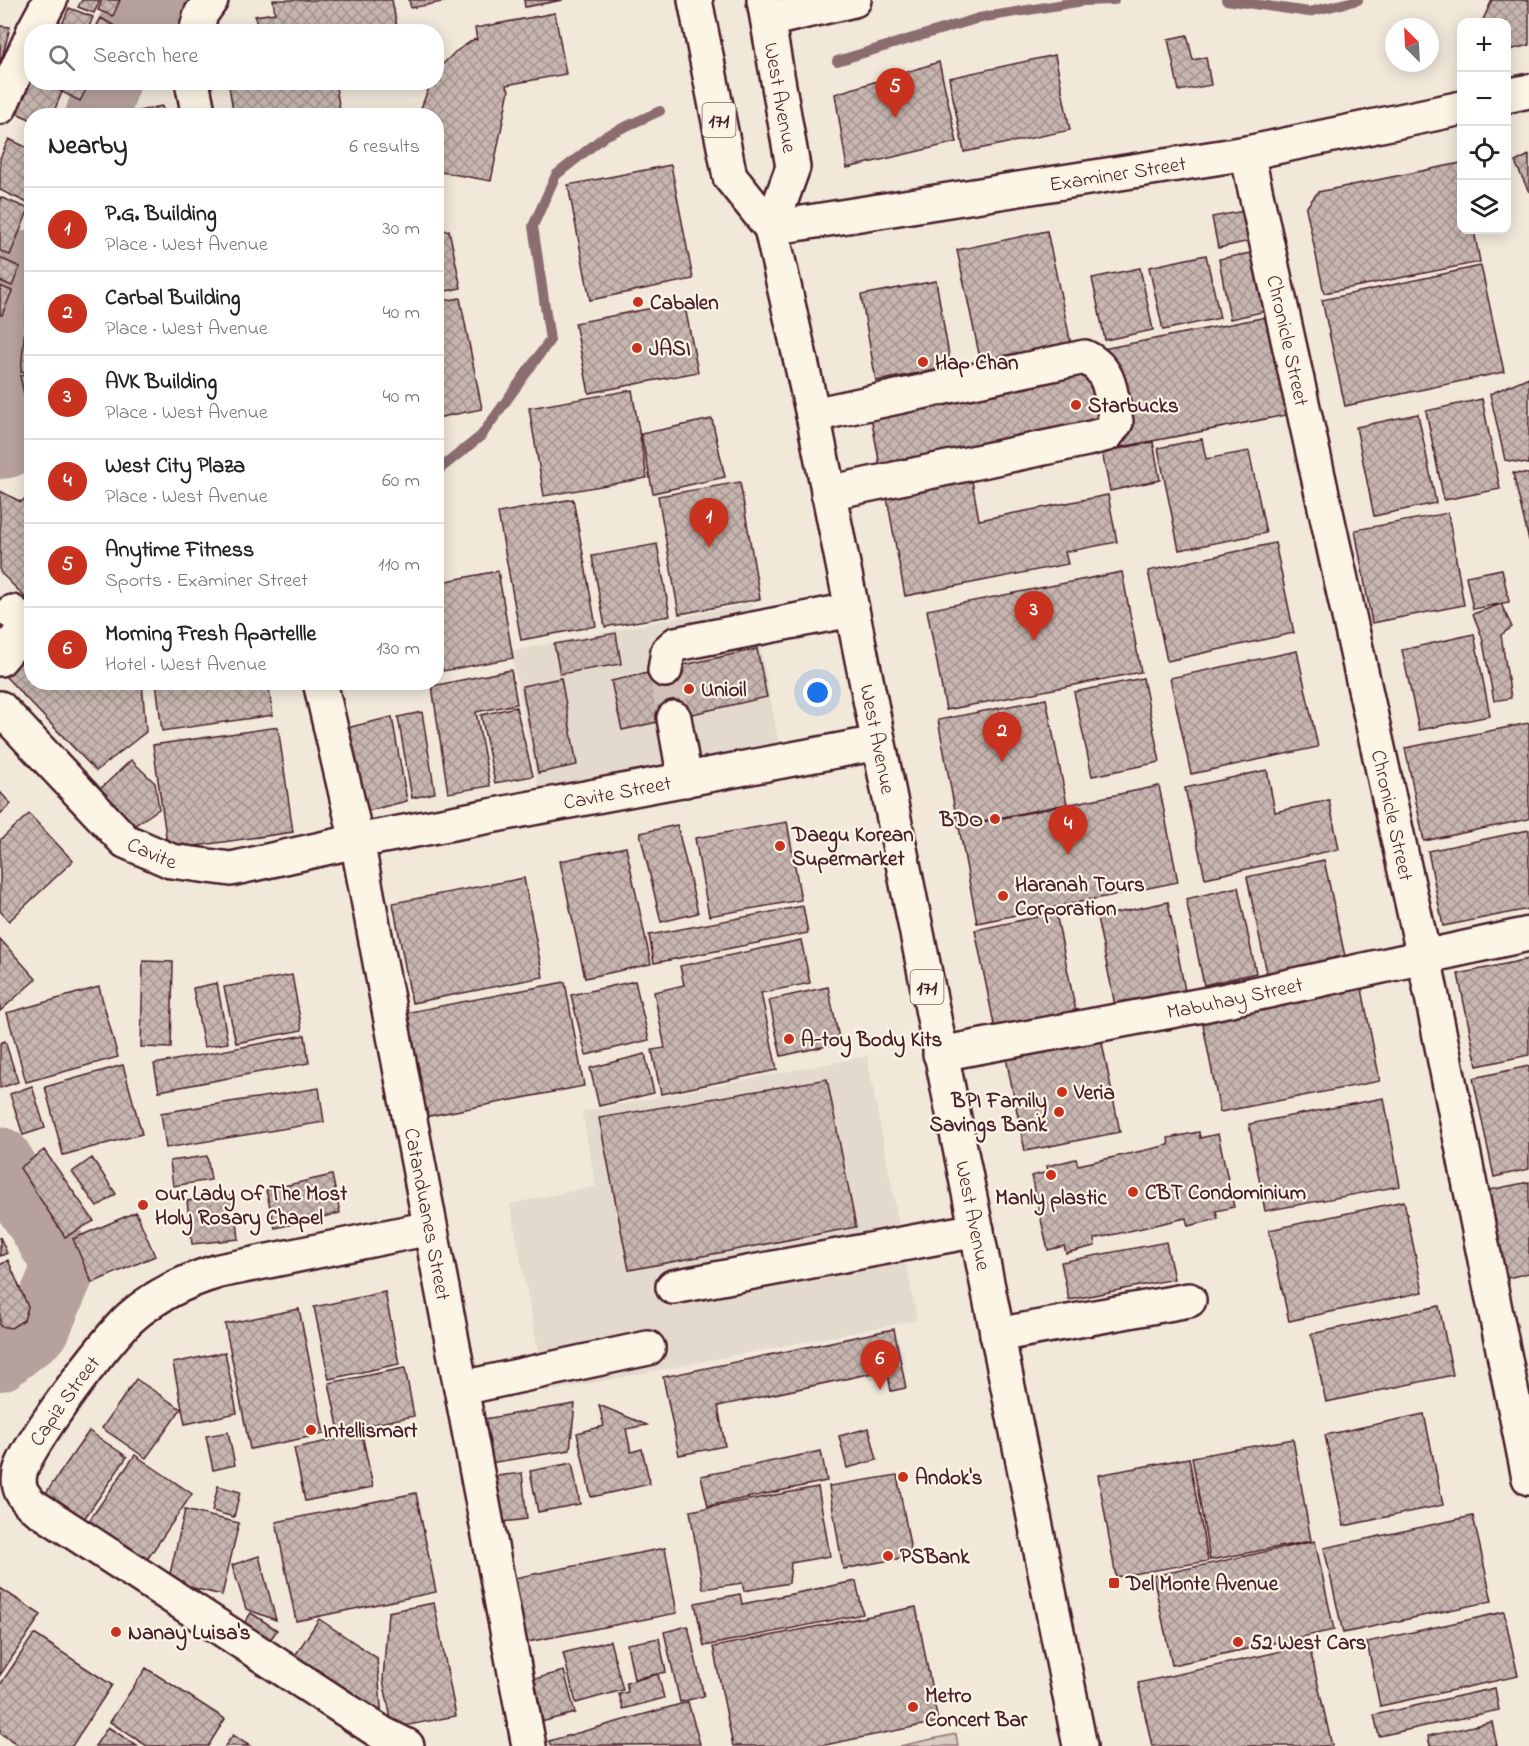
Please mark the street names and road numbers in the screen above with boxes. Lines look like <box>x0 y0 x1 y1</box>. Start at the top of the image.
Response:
street label: West Avenue <box>755 40 803 156</box>
road number: 171 <box>702 103 736 137</box>
street label: Examiner Street <box>1047 150 1189 201</box>
street label: Chronicle Street <box>1257 272 1315 409</box>
street label: West Avenue <box>850 682 902 798</box>
street label: Chronicle Street <box>1362 747 1420 884</box>
street label: Cavite Street <box>561 769 674 819</box>
street label: Cavite <box>122 831 178 879</box>
road number: 171 <box>910 970 944 1004</box>
street label: Mabuhay Street <box>1165 971 1306 1028</box>
street label: Catanduanes Street <box>395 1125 457 1303</box>
street label: West Avenue <box>946 1158 997 1274</box>
street label: Capiz Street <box>23 1350 108 1453</box>

